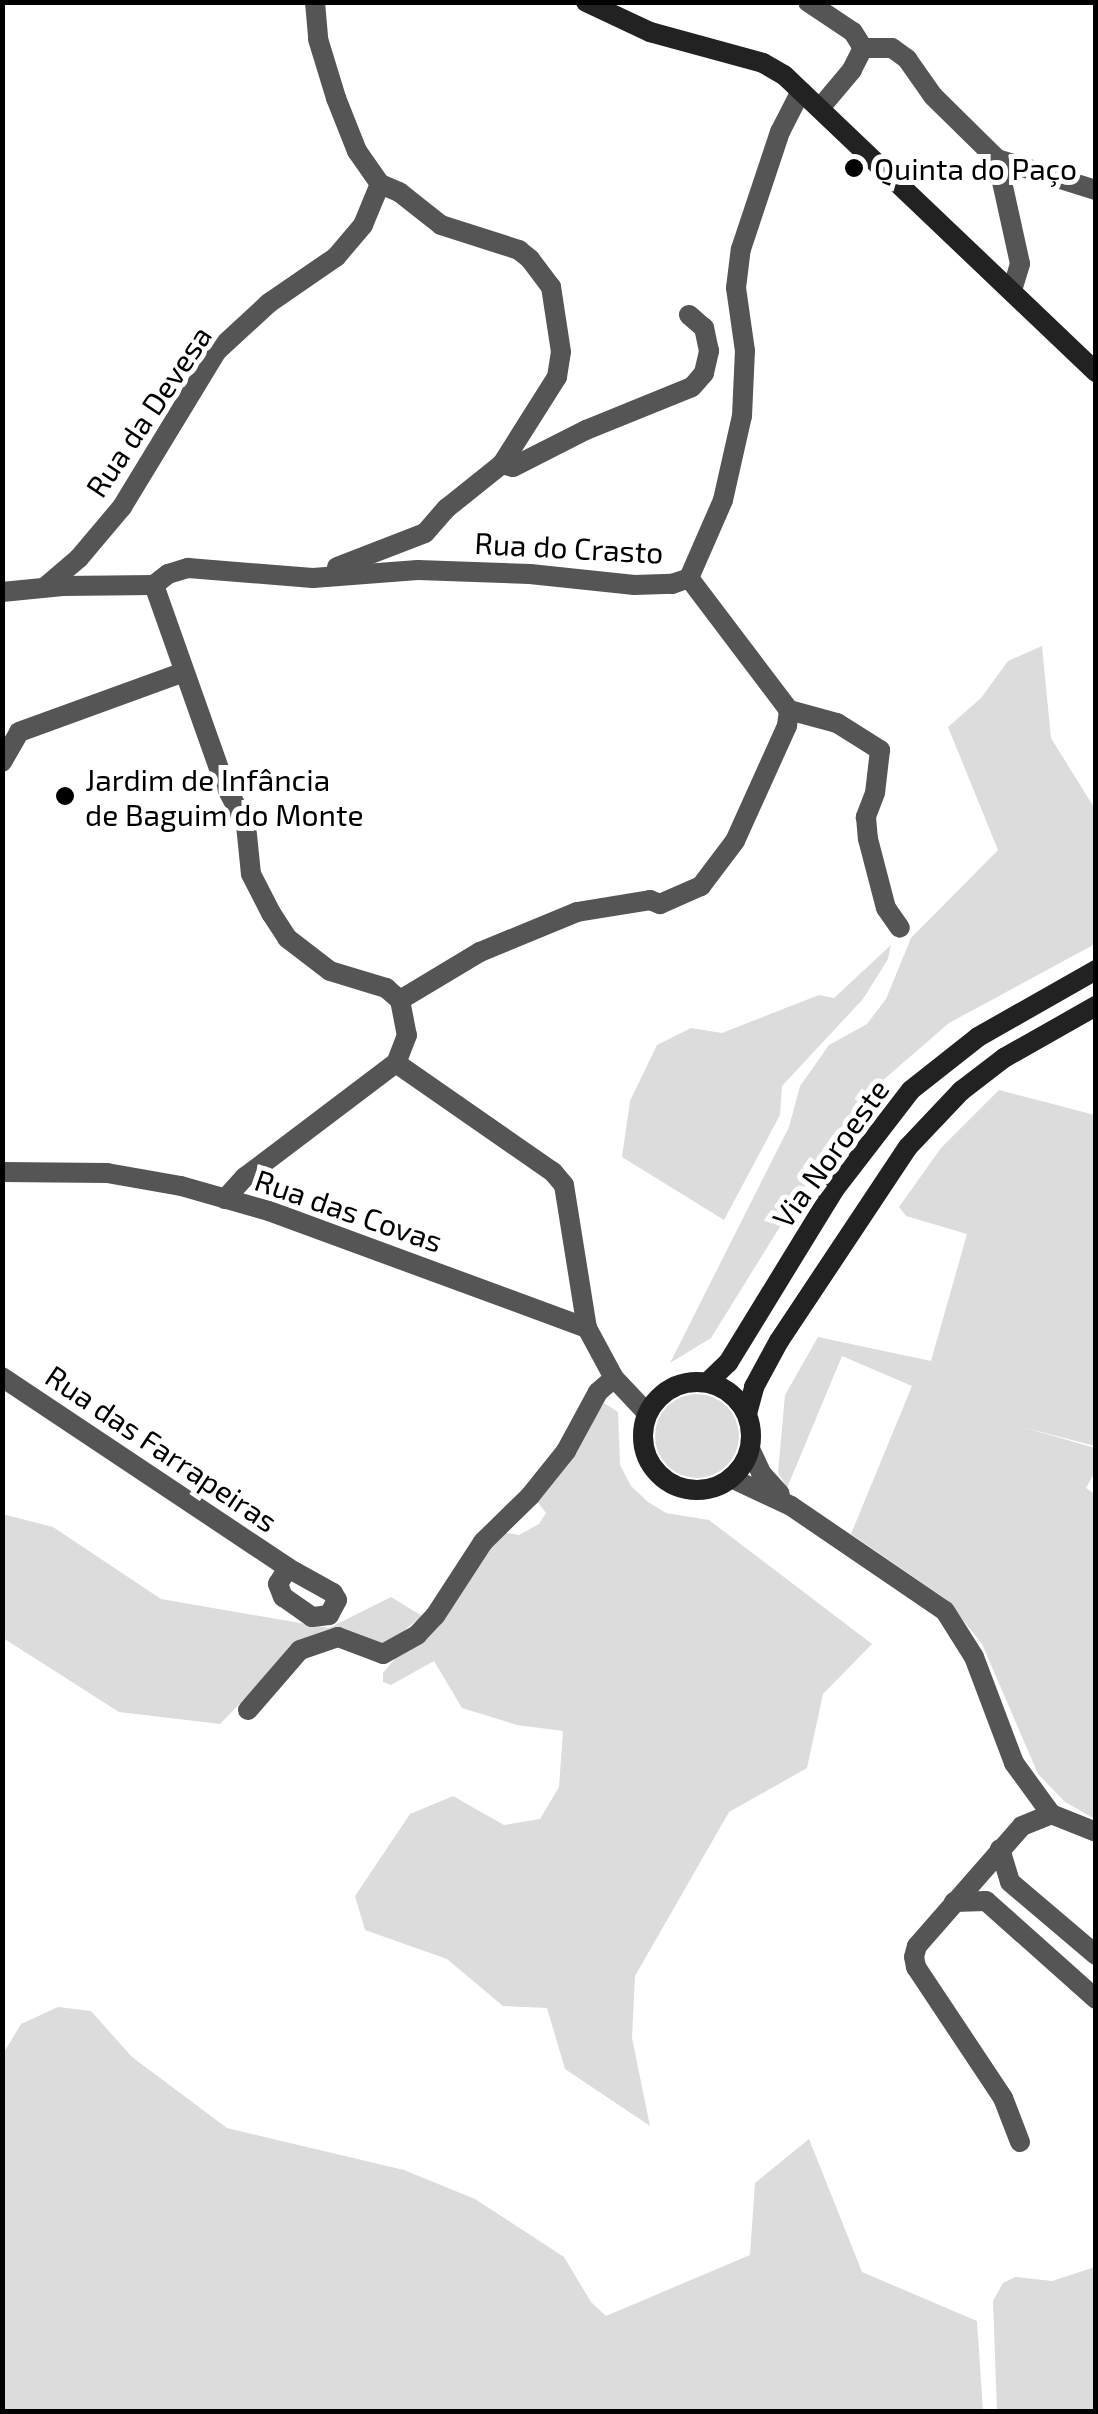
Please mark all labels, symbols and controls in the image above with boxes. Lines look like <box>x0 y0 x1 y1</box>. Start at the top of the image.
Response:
place label: Quinta do Paço <box>874 150 1077 186</box>
marker: Quinta do Paço <box>843 157 865 179</box>
street label: Rua da Devesa <box>78 319 218 503</box>
street label: Rua do Crasto <box>474 524 664 570</box>
place label: Jardim de Infância de Baguim do Monte <box>85 761 364 832</box>
marker: Jardim de Infância de Baguim do Monte <box>54 785 76 807</box>
street label: Via Noroeste <box>764 1072 896 1234</box>
street label: Rua das Covas <box>251 1161 447 1259</box>
street label: Rua das Farrapeiras <box>39 1357 285 1539</box>

